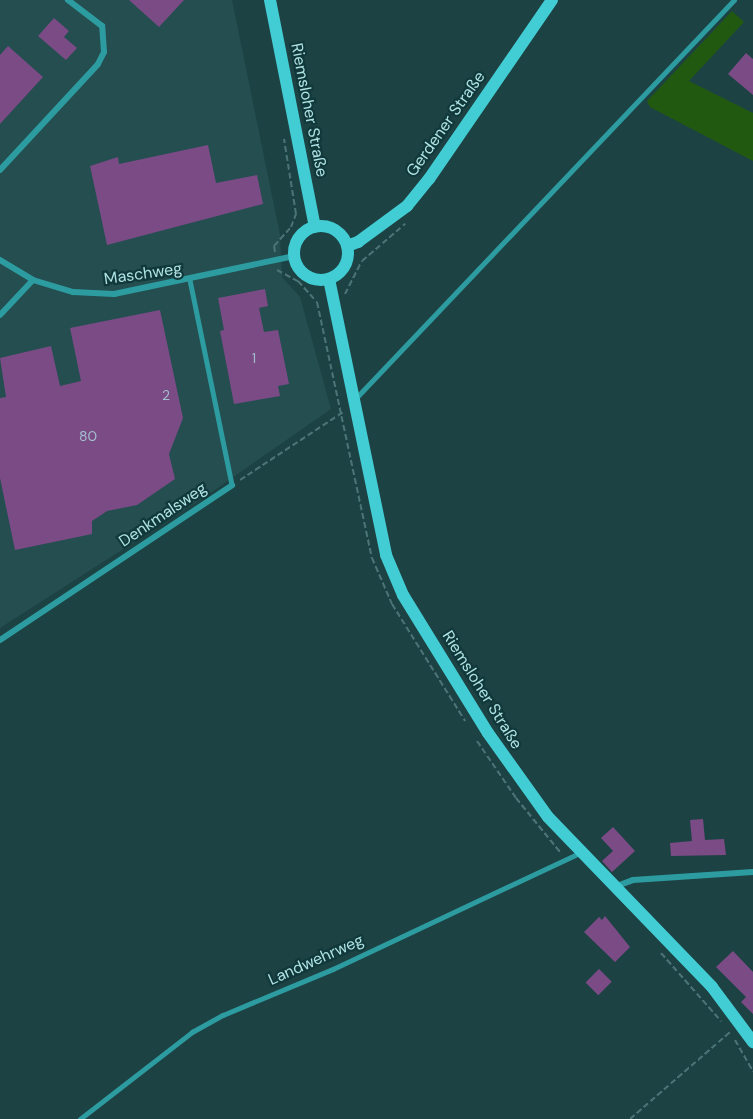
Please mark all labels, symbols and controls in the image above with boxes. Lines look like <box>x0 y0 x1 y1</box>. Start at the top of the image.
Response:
street label: Riemsloher Straße <box>287 41 331 179</box>
street label: Gerdener Straße <box>403 68 489 180</box>
street label: Maschweg <box>103 259 183 289</box>
house number: 1 <box>252 350 256 366</box>
house number: 2 <box>162 387 170 403</box>
house number: 80 <box>79 428 97 444</box>
street label: Denkmalsweg <box>116 479 210 551</box>
street label: Riemsloher Straße <box>438 627 526 753</box>
street label: Landwehrweg <box>265 930 367 990</box>

